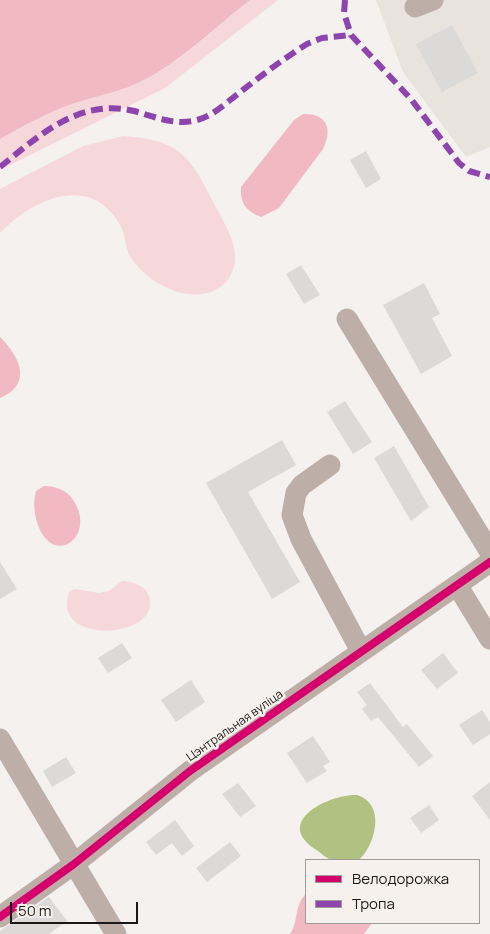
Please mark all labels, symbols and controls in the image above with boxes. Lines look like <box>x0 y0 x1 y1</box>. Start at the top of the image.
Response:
street label: Цэнтральная вуліца <box>184 687 286 765</box>
legend <box>305 859 480 924</box>
text: Велодорожка <box>352 868 449 889</box>
scale bar <box>12 892 140 924</box>
text: Тропа <box>352 893 395 914</box>
text: 50 m <box>18 900 52 921</box>

